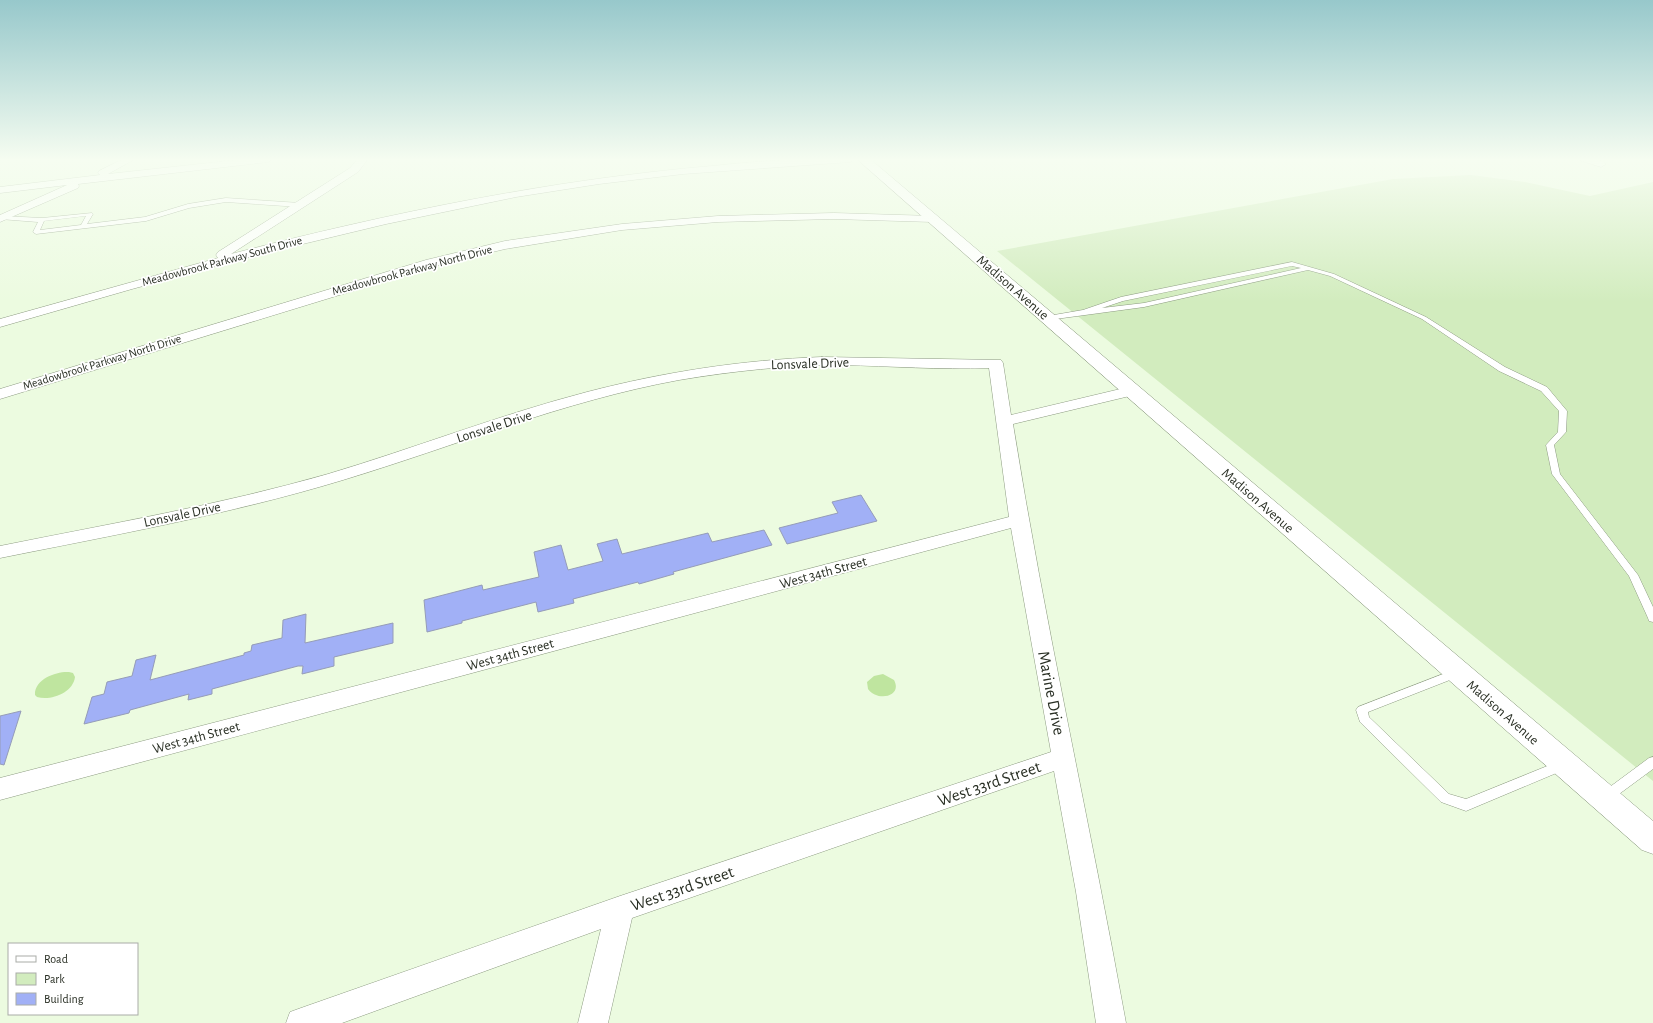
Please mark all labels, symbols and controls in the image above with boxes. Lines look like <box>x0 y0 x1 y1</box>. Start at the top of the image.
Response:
street label: Meadowbrook Parkway South Drive <box>141 234 304 289</box>
street label: Meadowbrook Parkway North Drive <box>331 243 494 298</box>
street label: Madison Avenue <box>974 253 1051 323</box>
street label: Meadowbrook Parkway North Drive <box>21 332 183 393</box>
street label: Lonsvale Drive <box>771 356 849 372</box>
street label: Lonsvale Drive <box>455 408 534 446</box>
street label: Madison Avenue <box>1219 466 1296 536</box>
street label: Lonsvale Drive <box>142 500 222 530</box>
street label: West 34th Street <box>778 554 869 591</box>
street label: West 34th Street <box>465 636 556 673</box>
street label: Marine Drive <box>1035 650 1068 737</box>
street label: Madison Avenue <box>1464 678 1541 748</box>
street label: West 34th Street <box>151 719 242 756</box>
street label: West 33rd Street <box>935 758 1043 809</box>
street label: West 33rd Street <box>628 863 736 914</box>
legend <box>8 943 138 1015</box>
text: Road <box>44 953 68 965</box>
text: Park <box>44 973 65 985</box>
text: Building <box>44 993 84 1005</box>

